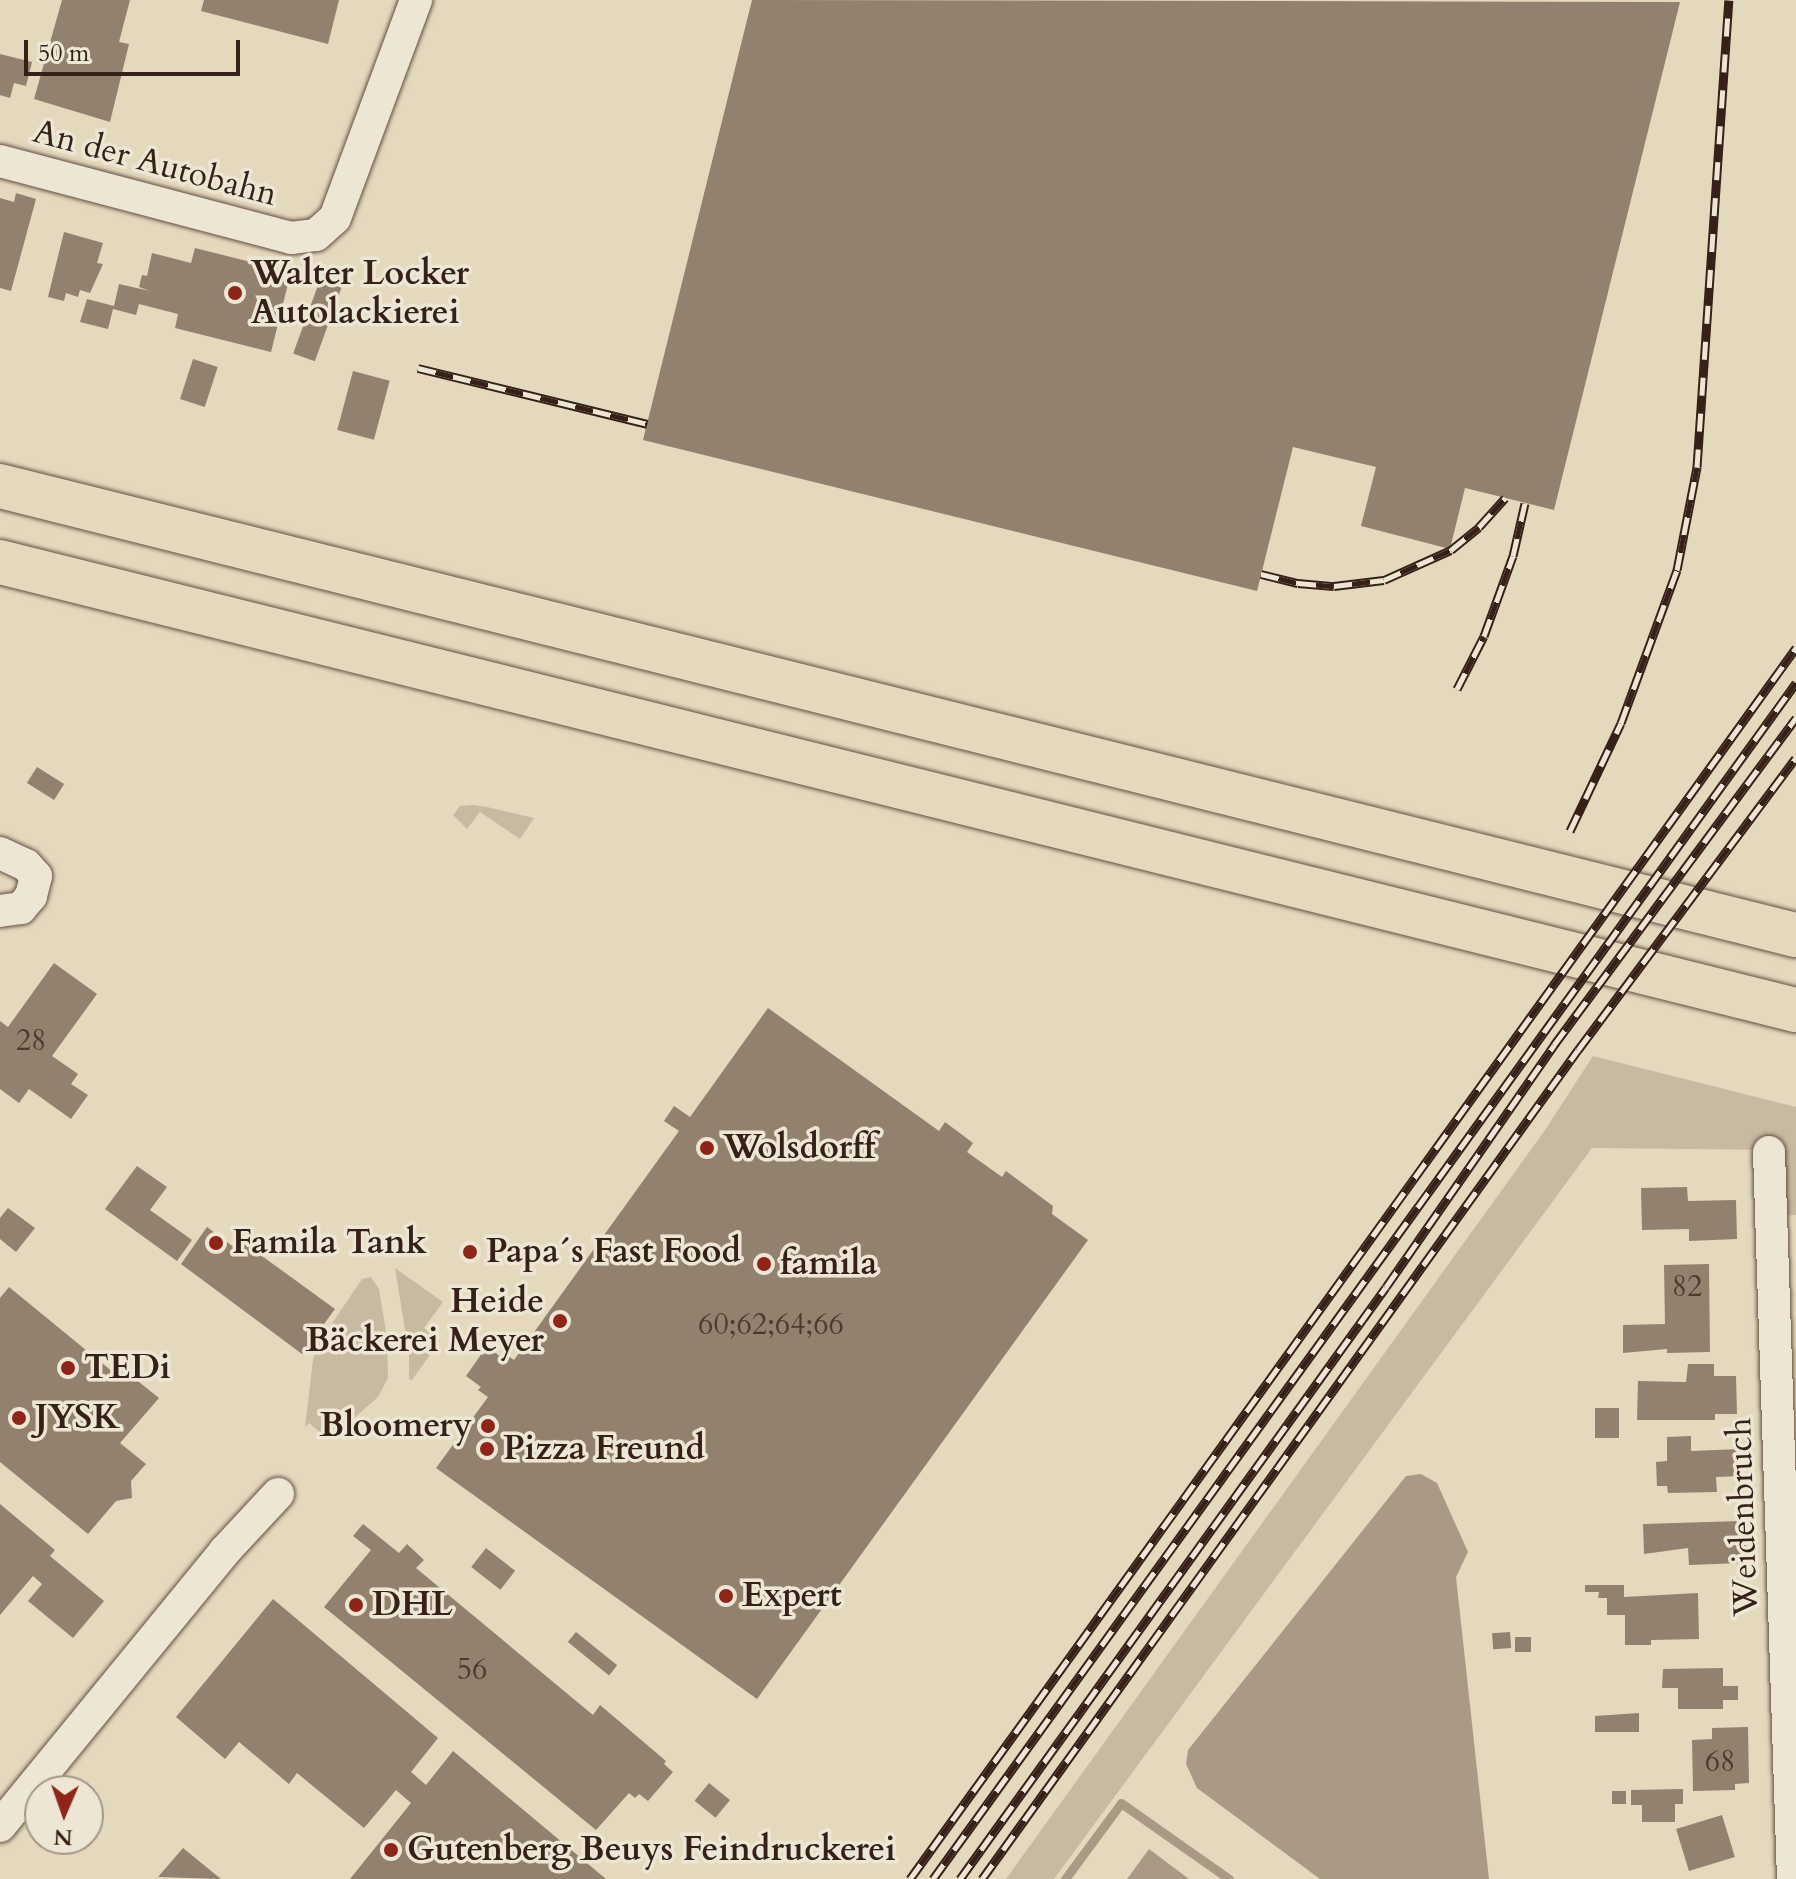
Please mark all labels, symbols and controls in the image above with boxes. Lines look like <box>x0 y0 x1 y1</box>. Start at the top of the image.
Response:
scale bar <box>28 24 244 74</box>
text: 50 m <box>38 37 89 70</box>
street label: An der Autobahn <box>29 111 281 215</box>
place label: Walter Locker Autolackierei <box>251 253 469 332</box>
marker: Walter Locker Autolackierei <box>226 284 244 302</box>
house number: 28 <box>16 1023 46 1059</box>
place label: Wolsdorff <box>723 1128 875 1168</box>
marker: Wolsdorff <box>698 1139 716 1157</box>
place label: Famila Tank <box>232 1223 427 1263</box>
place label: Papa´s Fast Food <box>486 1232 741 1272</box>
marker: Famila Tank <box>207 1234 225 1252</box>
marker: Papa´s Fast Food <box>461 1243 479 1261</box>
place label: famila <box>780 1244 877 1284</box>
marker: famila <box>755 1255 773 1273</box>
house number: 82 <box>1672 1269 1702 1305</box>
place label: Heide Bäckerei Meyer <box>305 1281 544 1360</box>
house number: 60;62;64;66 <box>698 1307 844 1343</box>
marker: Heide Bäckerei Meyer <box>551 1312 569 1330</box>
place label: TEDi <box>84 1348 171 1388</box>
marker: TEDi <box>59 1359 77 1377</box>
place label: JYSK <box>35 1398 120 1438</box>
place label: Bloomery <box>320 1406 472 1446</box>
marker: JYSK <box>10 1409 28 1427</box>
marker: Bloomery <box>479 1417 497 1435</box>
street label: Weidenbruch <box>1719 1417 1767 1617</box>
place label: Pizza Freund <box>503 1429 705 1469</box>
marker: Pizza Freund <box>478 1440 496 1458</box>
place label: Expert <box>742 1576 842 1616</box>
place label: DHL <box>372 1585 453 1625</box>
marker: Expert <box>717 1587 735 1605</box>
marker: DHL <box>347 1596 365 1614</box>
house number: 56 <box>457 1652 487 1688</box>
house number: 68 <box>1705 1744 1735 1780</box>
north arrow <box>24 1775 104 1855</box>
text: N <box>53 1822 73 1852</box>
place label: Gutenberg Beuys Feindruckerei <box>407 1830 896 1870</box>
marker: Gutenberg Beuys Feindruckerei <box>382 1841 400 1859</box>

